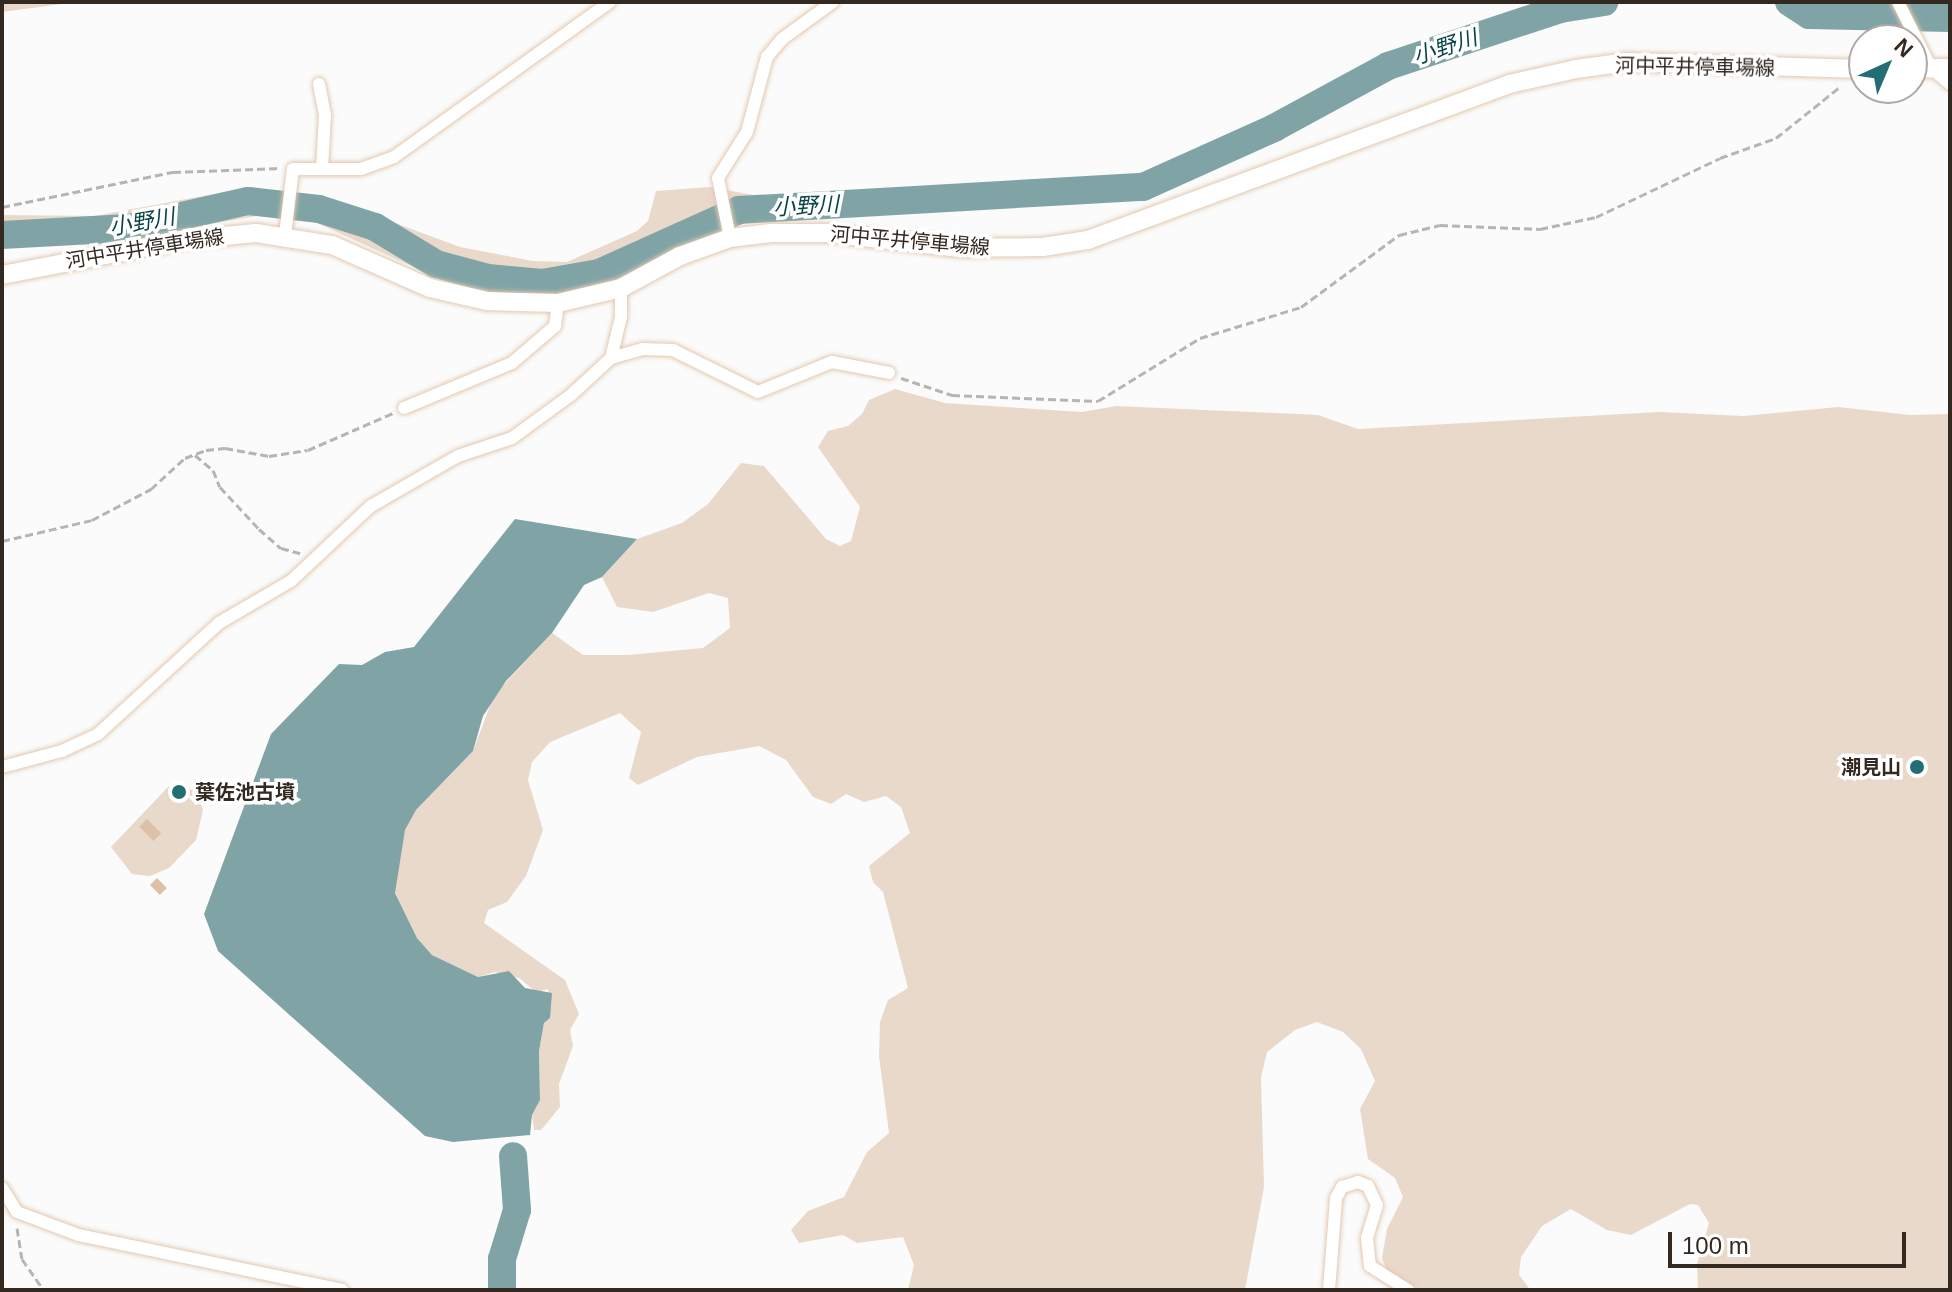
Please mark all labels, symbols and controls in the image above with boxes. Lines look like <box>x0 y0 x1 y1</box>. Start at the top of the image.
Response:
water label: 小野川 <box>1410 24 1480 70</box>
north arrow <box>1848 24 1928 104</box>
text: N <box>1889 33 1918 62</box>
street label: 河中平井停車場線 <box>1615 54 1775 80</box>
water label: 小野川 <box>772 191 840 221</box>
water label: 小野川 <box>107 203 177 241</box>
street label: 河中平井停車場線 <box>829 222 991 260</box>
street label: 河中平井停車場線 <box>64 225 226 273</box>
place label: 潮見山 <box>1841 755 1901 779</box>
marker: 潮見山 <box>1908 758 1926 776</box>
place label: 葉佐池古墳 <box>195 780 295 804</box>
marker: 葉佐池古墳 <box>170 783 188 801</box>
scale bar <box>1672 1216 1910 1266</box>
text: 100 m <box>1682 1232 1749 1259</box>

